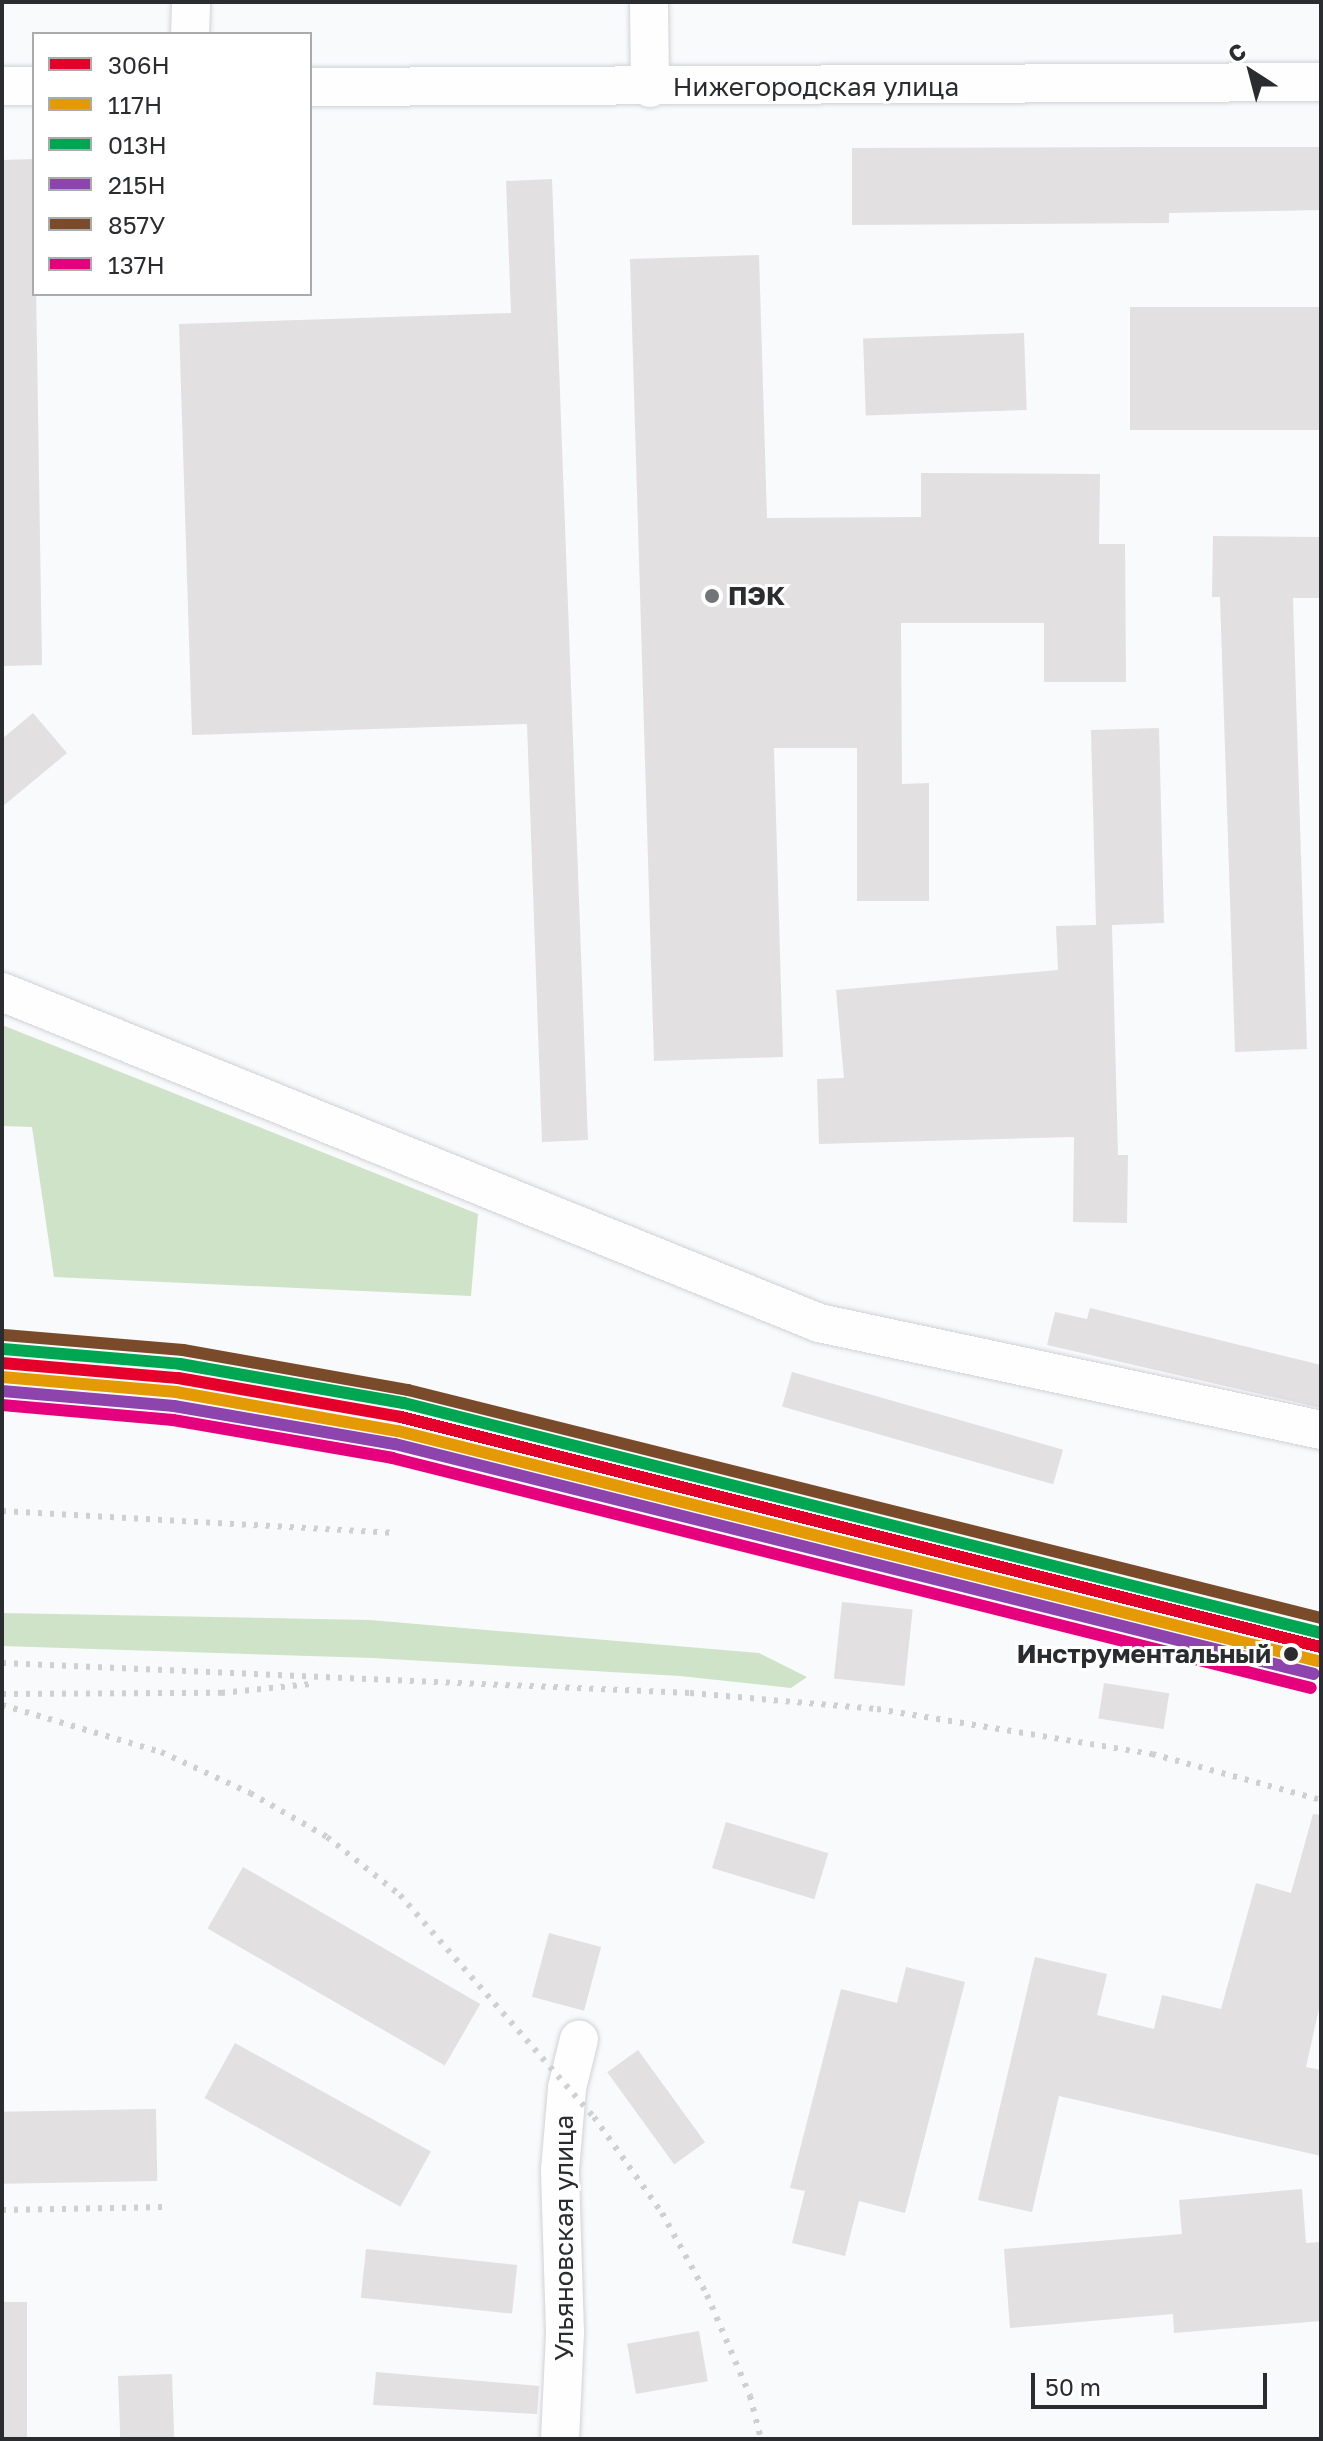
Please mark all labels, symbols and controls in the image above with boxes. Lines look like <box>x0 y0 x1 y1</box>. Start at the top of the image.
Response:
legend <box>32 32 312 296</box>
north arrow <box>1211 32 1291 112</box>
text: С <box>1222 37 1251 68</box>
text: 306Н <box>108 50 170 79</box>
street label: Нижегородская улица <box>673 71 959 103</box>
text: 117Н <box>108 90 162 119</box>
text: 013Н <box>108 130 167 159</box>
text: 215Н <box>108 170 166 199</box>
text: 857У <box>108 210 165 239</box>
text: 137Н <box>108 250 165 279</box>
place label: ПЭК <box>728 580 785 612</box>
marker: ПЭК <box>703 587 721 605</box>
place label: Инструментальный <box>1017 1638 1271 1670</box>
marker: Инструментальный <box>1278 1641 1304 1667</box>
street label: Ульяновская улица <box>548 2115 580 2361</box>
scale bar <box>1035 2357 1271 2407</box>
text: 50 m <box>1045 2372 1101 2401</box>

